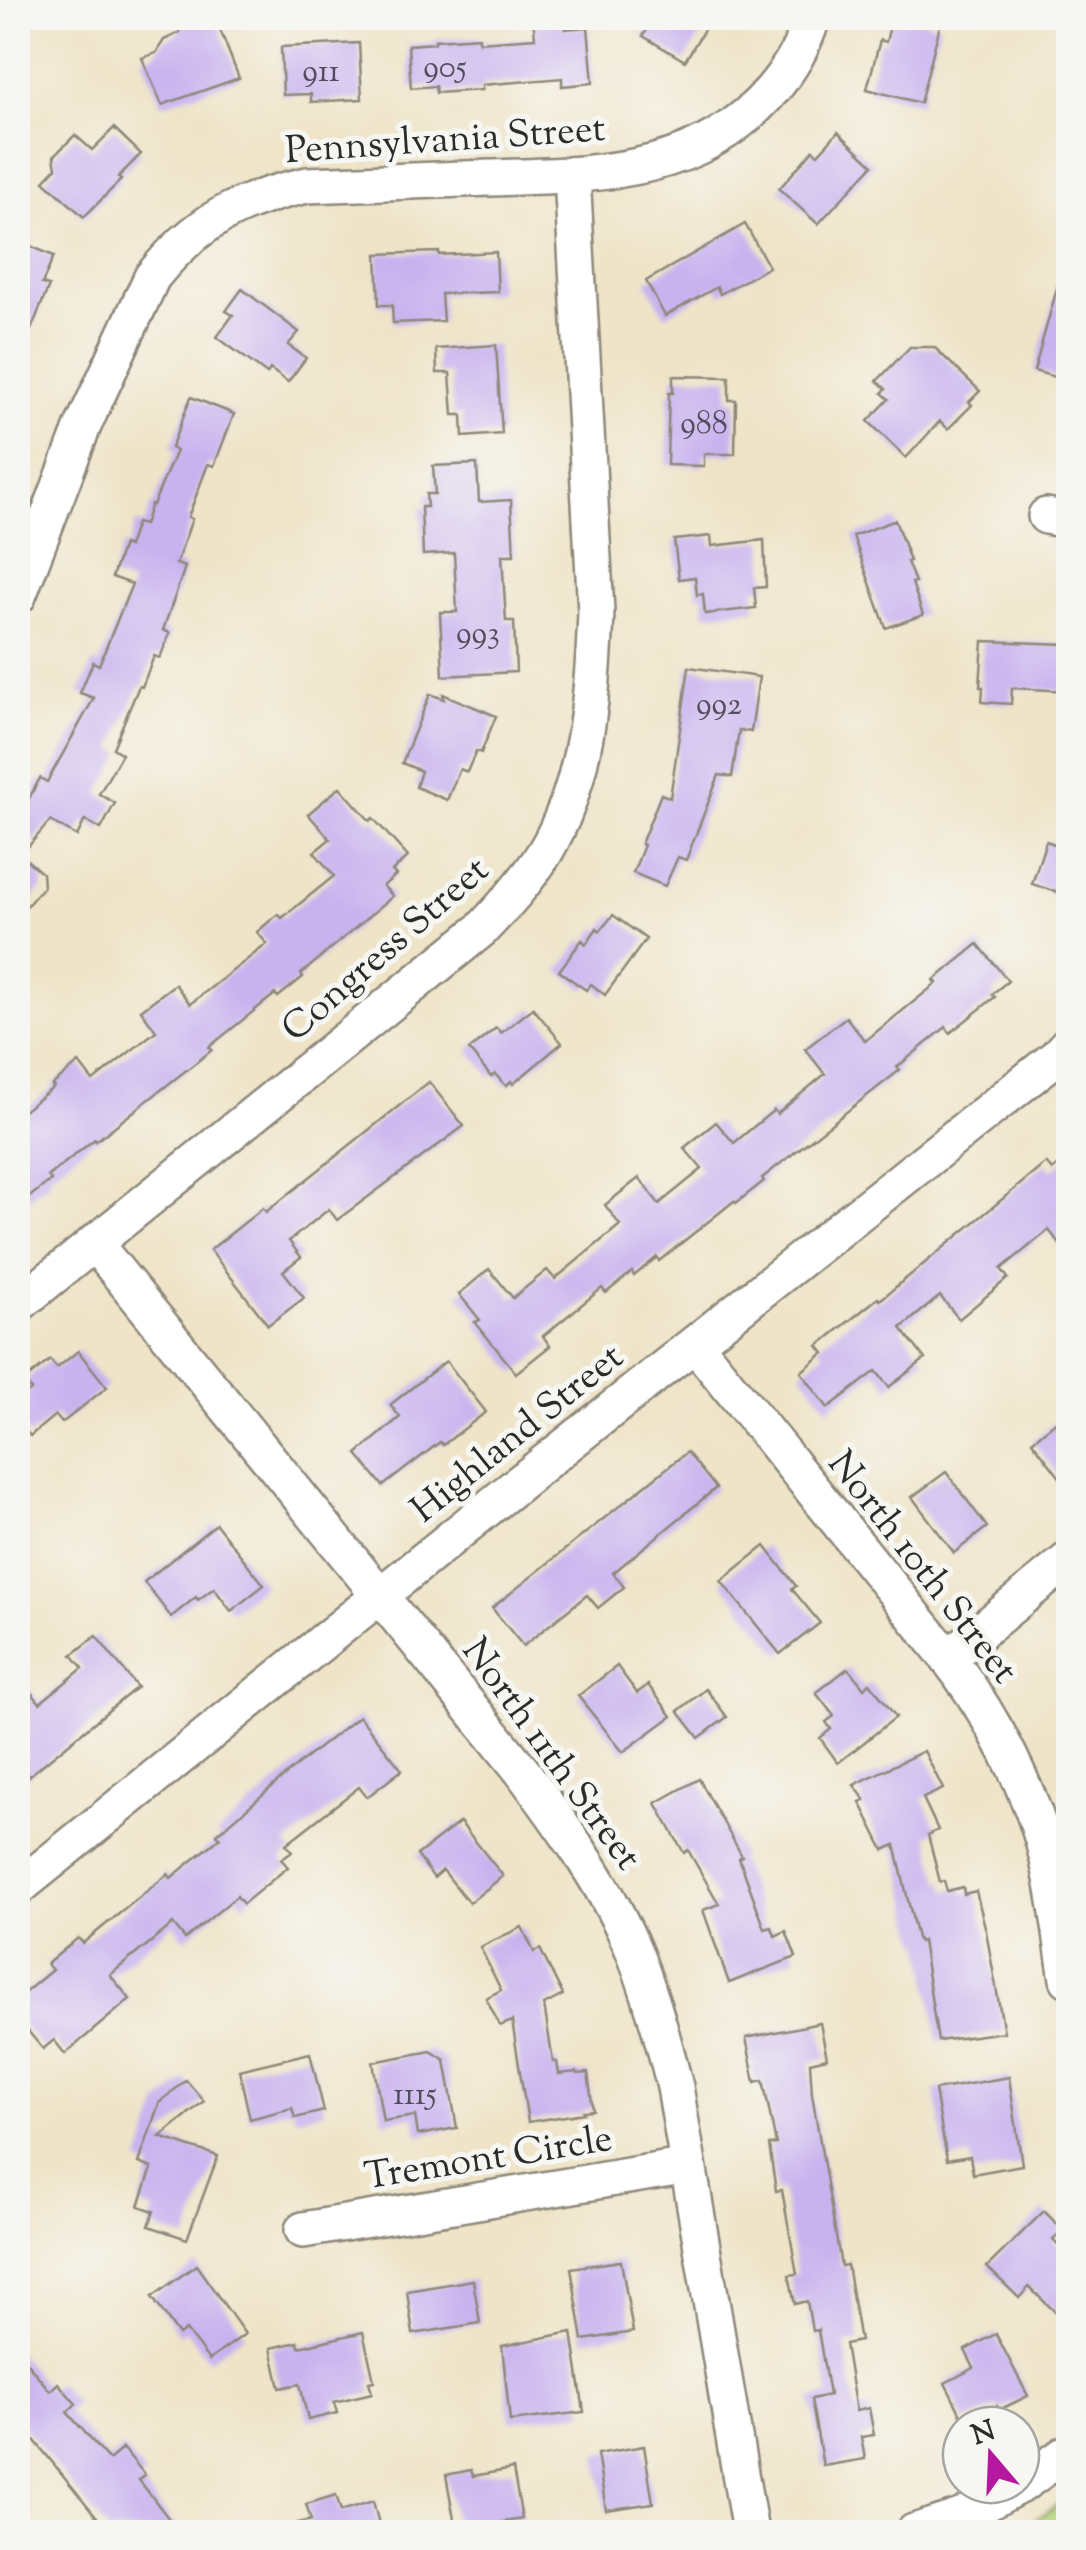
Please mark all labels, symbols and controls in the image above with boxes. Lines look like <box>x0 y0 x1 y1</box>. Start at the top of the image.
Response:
house number: 905 <box>423 46 467 92</box>
house number: 911 <box>302 50 340 96</box>
street label: Pennsylvania Street <box>283 104 607 180</box>
house number: 988 <box>680 402 728 448</box>
house number: 993 <box>456 612 500 658</box>
house number: 992 <box>696 683 742 729</box>
street label: Congress Street <box>271 846 502 1056</box>
street label: Highland Street <box>401 1333 636 1538</box>
street label: North 10th Street <box>813 1441 1029 1696</box>
street label: North 11th Street <box>447 1628 653 1883</box>
house number: 1115 <box>393 2073 437 2119</box>
street label: Tremont Circle <box>361 2114 616 2206</box>
north arrow <box>941 2405 1041 2505</box>
text: N <box>967 2412 1001 2457</box>

